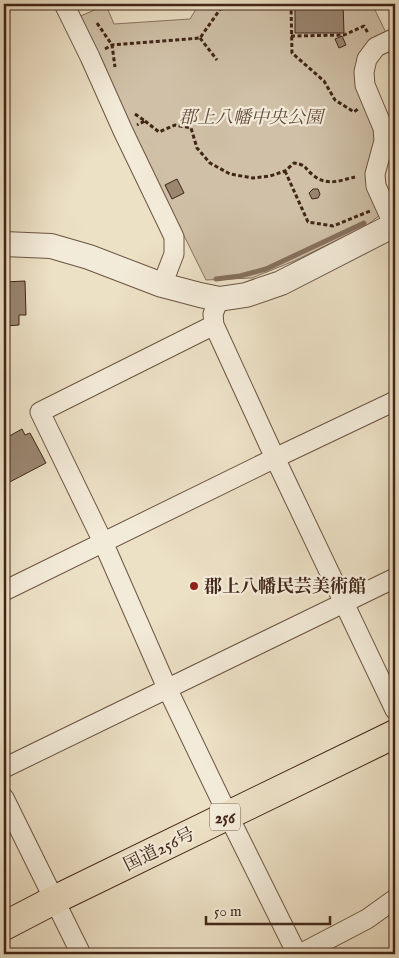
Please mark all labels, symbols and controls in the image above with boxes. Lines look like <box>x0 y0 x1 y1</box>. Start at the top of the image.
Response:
park label: 郡上八幡中央公園 <box>179 107 326 130</box>
place label: 郡上八幡民芸美術館 <box>204 576 366 599</box>
marker: 郡上八幡民芸美術館 <box>188 580 200 592</box>
road number: 256 <box>210 804 240 830</box>
street label: 国道256号 <box>120 823 199 877</box>
scale bar <box>206 893 330 925</box>
text: 50 m <box>214 902 242 921</box>

